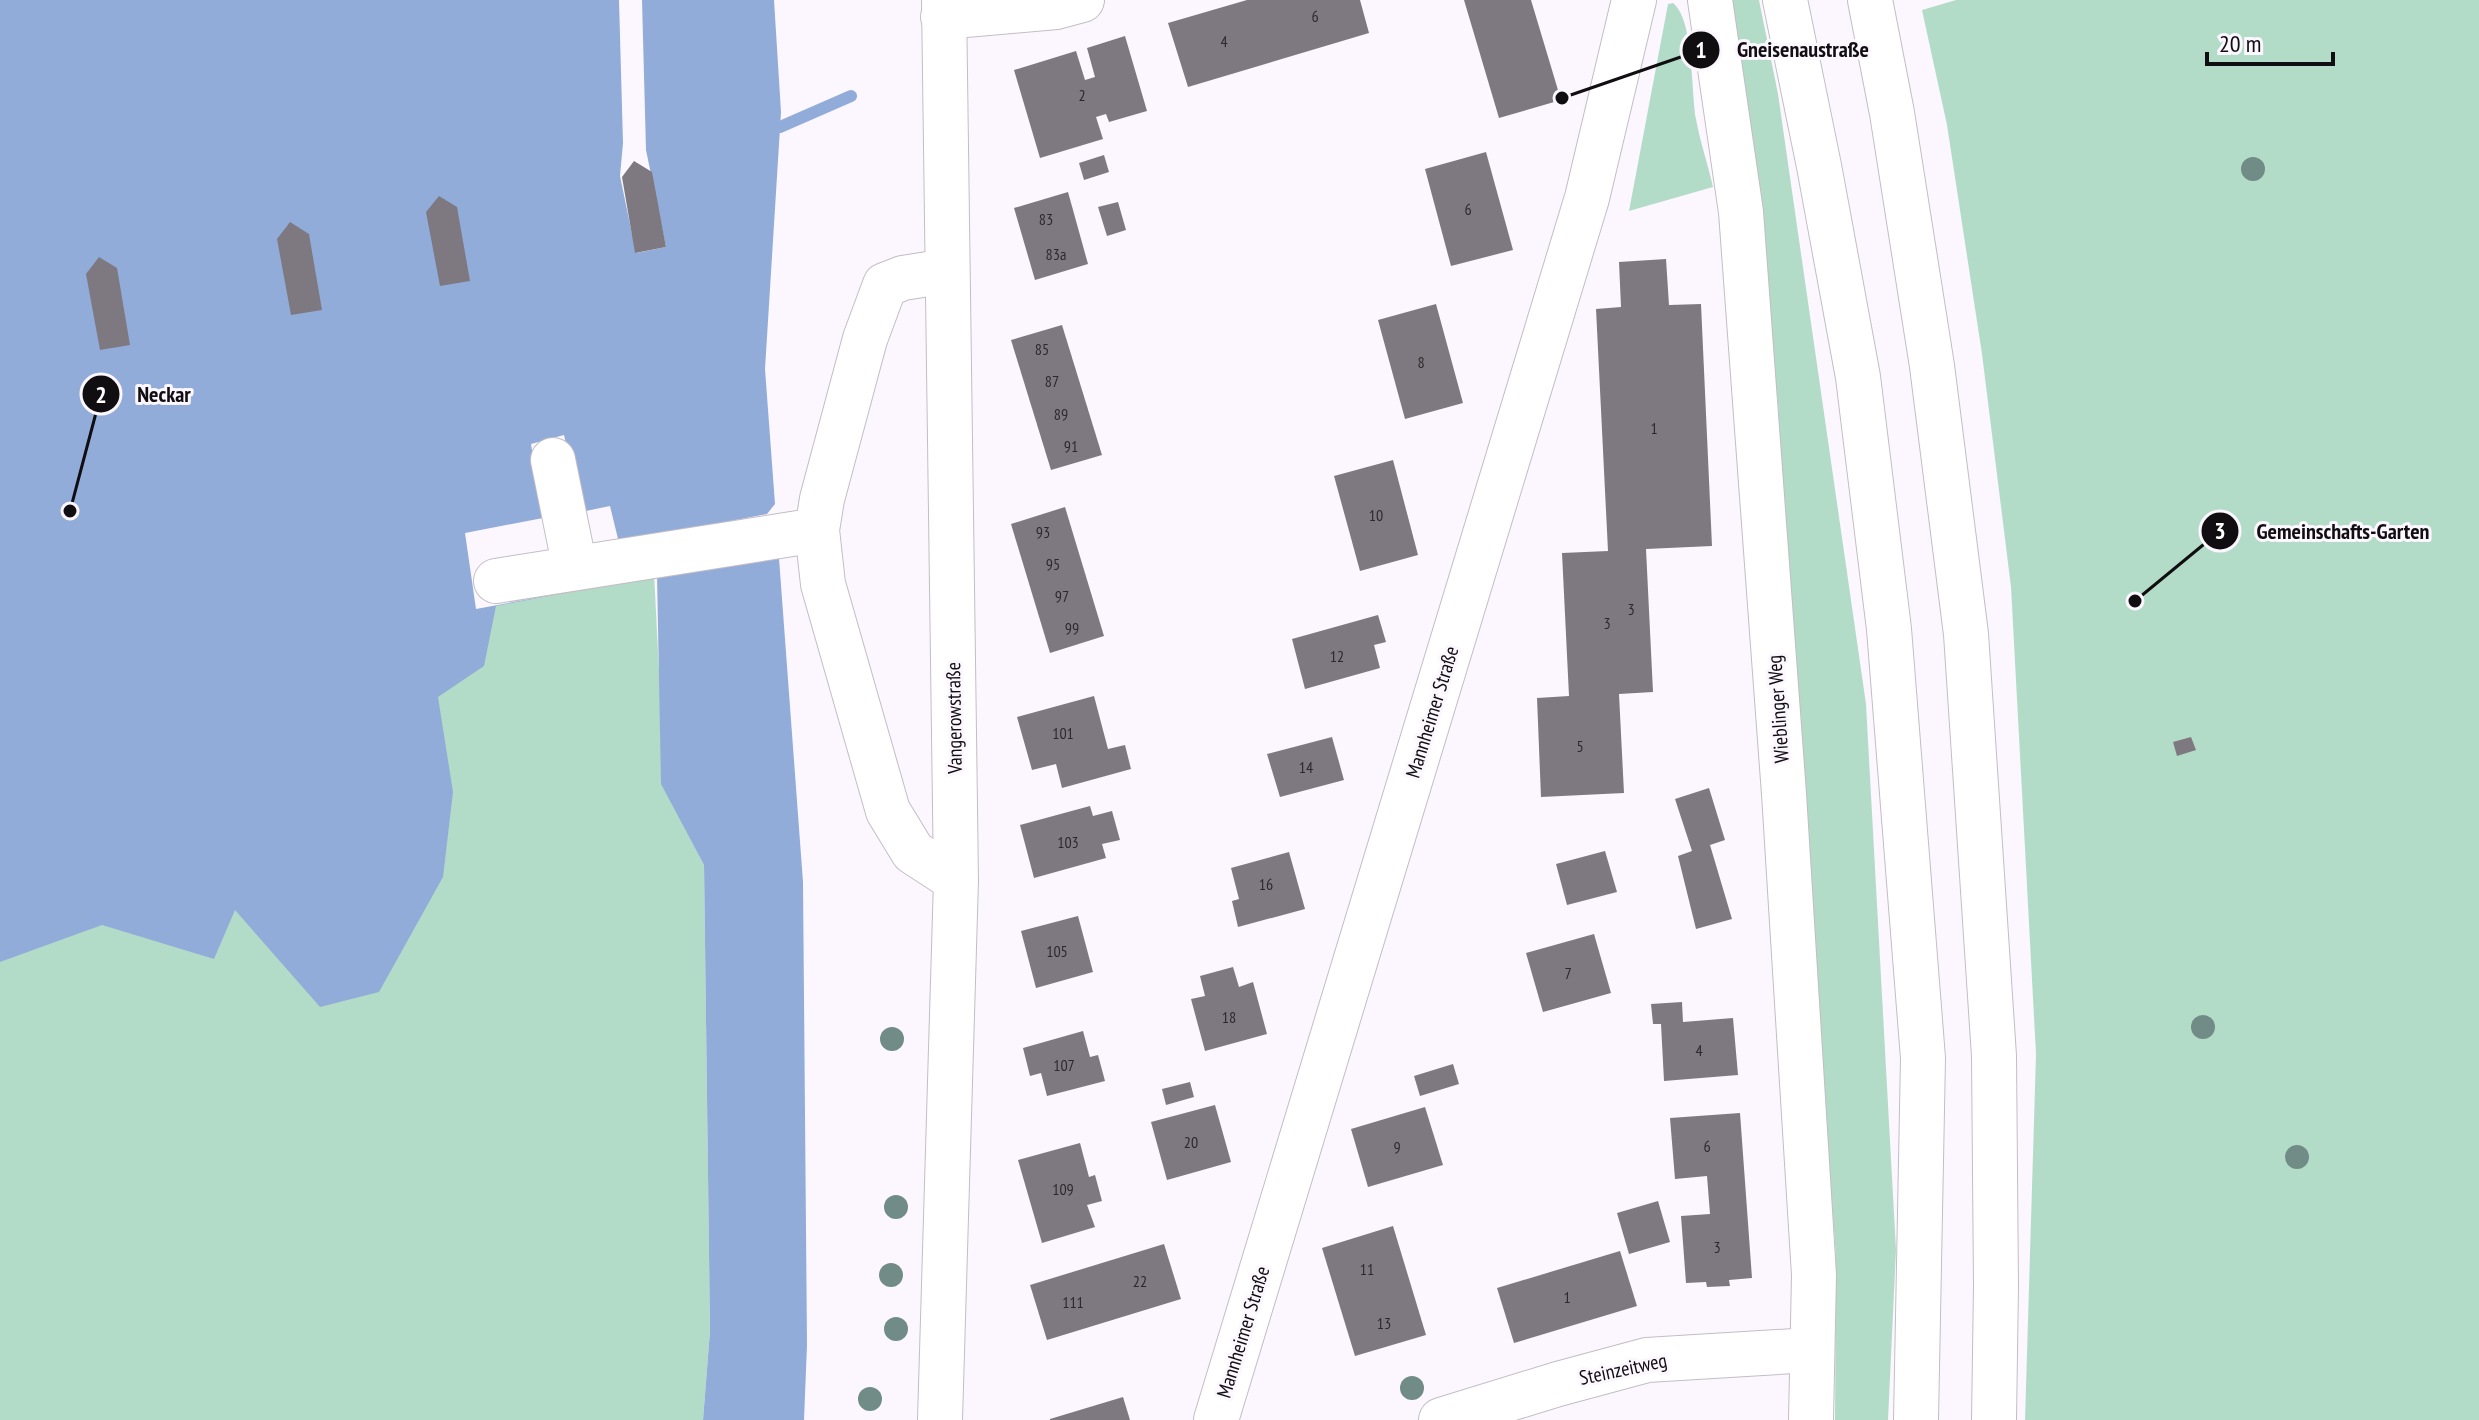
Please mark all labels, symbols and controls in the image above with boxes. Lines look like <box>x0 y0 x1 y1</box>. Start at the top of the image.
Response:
house number: 6 <box>1311 6 1319 26</box>
scale bar <box>2207 16 2333 66</box>
callout: Gneisenaustraße <box>1681 27 1885 73</box>
text: 20 m <box>2219 28 2261 59</box>
house number: 4 <box>1220 31 1228 51</box>
text: 1 <box>1695 34 1707 65</box>
text: Gneisenaustraße <box>1737 35 1869 63</box>
house number: 2 <box>1078 85 1086 105</box>
house number: 6 <box>1464 199 1472 219</box>
house number: 83 <box>1039 209 1053 229</box>
house number: 83a <box>1046 244 1066 264</box>
house number: 85 <box>1035 339 1049 359</box>
house number: 8 <box>1417 352 1425 372</box>
callout: Neckar <box>81 371 207 417</box>
house number: 87 <box>1045 371 1059 391</box>
text: 2 <box>95 379 107 410</box>
text: Neckar <box>137 380 191 408</box>
house number: 89 <box>1054 404 1068 424</box>
house number: 1 <box>1650 418 1658 438</box>
house number: 91 <box>1064 436 1078 456</box>
house number: 10 <box>1369 505 1383 525</box>
callout: Gemeinschafts-Garten <box>2200 508 2445 554</box>
text: 3 <box>2214 515 2226 546</box>
text: Gemeinschafts-Garten <box>2257 517 2430 545</box>
house number: 93 <box>1036 522 1050 542</box>
house number: 95 <box>1046 554 1060 574</box>
house number: 97 <box>1055 586 1069 606</box>
house number: 3 <box>1627 599 1635 619</box>
house number: 3 <box>1603 613 1611 633</box>
house number: 99 <box>1065 618 1079 638</box>
street label: Mannheimer Straße <box>1400 643 1464 781</box>
house number: 12 <box>1330 646 1344 666</box>
street label: Wieblinger Weg <box>1761 654 1795 764</box>
street label: Vangerowstraße <box>940 662 968 775</box>
house number: 101 <box>1052 723 1074 743</box>
house number: 5 <box>1576 736 1584 756</box>
house number: 14 <box>1299 757 1313 777</box>
house number: 103 <box>1057 832 1079 852</box>
house number: 16 <box>1259 874 1273 894</box>
house number: 105 <box>1046 941 1068 961</box>
house number: 7 <box>1564 963 1572 983</box>
house number: 18 <box>1222 1007 1236 1027</box>
house number: 4 <box>1695 1040 1703 1060</box>
house number: 107 <box>1053 1055 1075 1075</box>
house number: 20 <box>1184 1132 1198 1152</box>
house number: 6 <box>1703 1136 1711 1156</box>
house number: 9 <box>1393 1137 1401 1157</box>
house number: 109 <box>1052 1179 1074 1199</box>
house number: 3 <box>1713 1237 1721 1257</box>
house number: 11 <box>1360 1259 1374 1279</box>
street label: Mannheimer Straße <box>1211 1263 1275 1401</box>
house number: 22 <box>1133 1271 1147 1291</box>
house number: 1 <box>1563 1287 1571 1307</box>
house number: 111 <box>1062 1292 1084 1312</box>
house number: 13 <box>1377 1313 1391 1333</box>
street label: Steinzeitweg <box>1577 1347 1669 1391</box>

